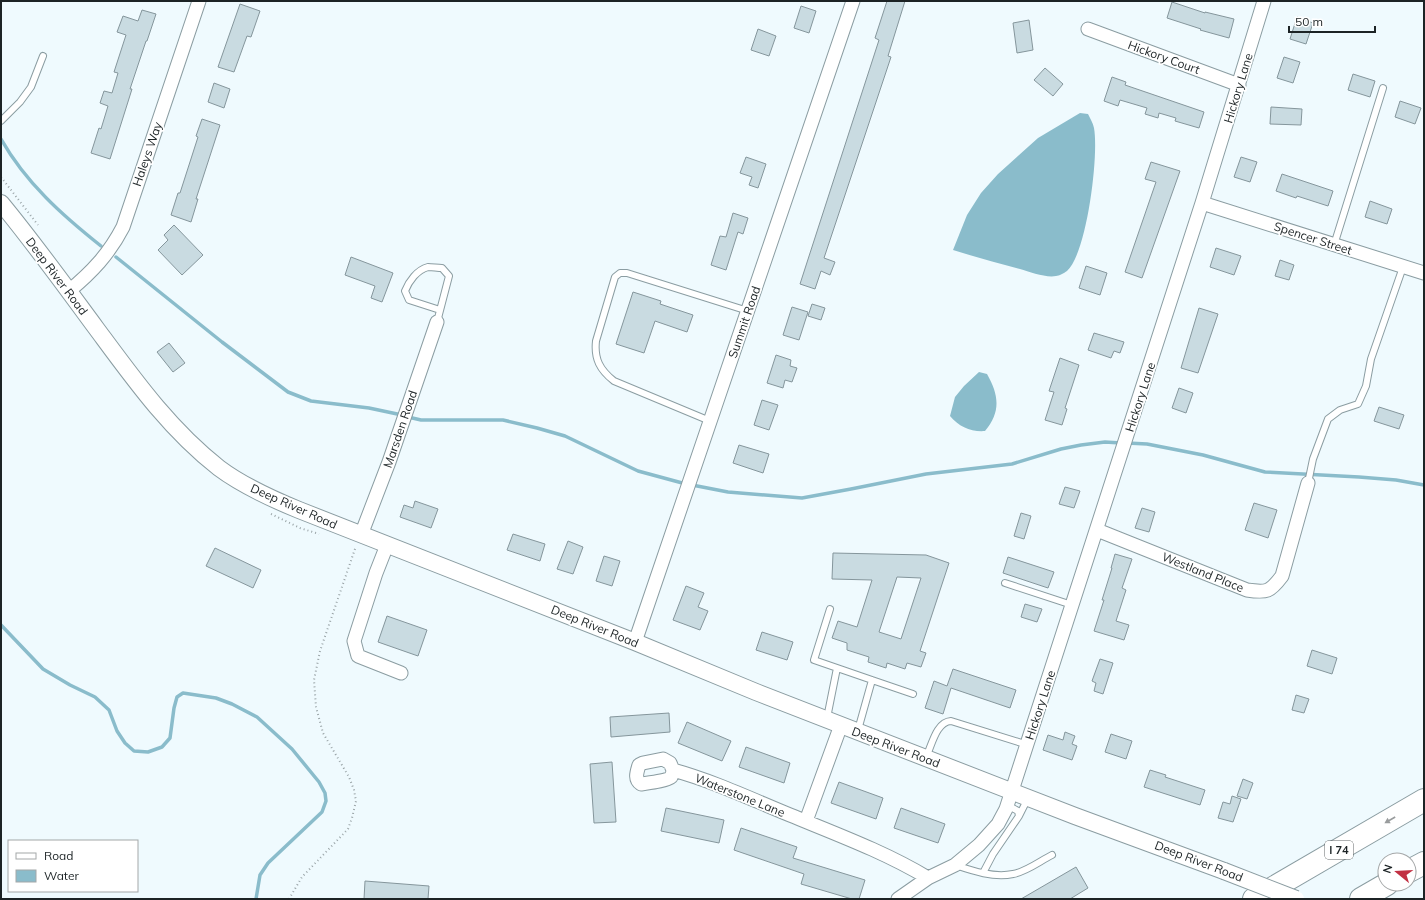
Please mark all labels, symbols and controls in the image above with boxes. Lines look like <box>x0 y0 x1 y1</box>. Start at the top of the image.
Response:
scale bar <box>1289 8 1375 34</box>
text: 50 m <box>1295 14 1323 29</box>
street label: Hickory Court <box>1126 37 1202 77</box>
street label: Hickory Lane <box>1220 51 1256 125</box>
street label: Haleys Way <box>129 119 165 188</box>
street label: Spencer Street <box>1272 218 1354 258</box>
street label: Deep River Road <box>23 234 91 318</box>
street label: Summit Road <box>725 284 763 360</box>
street label: Hickory Lane <box>1122 360 1158 434</box>
street label: Marsden Road <box>380 388 420 470</box>
street label: Deep River Road <box>248 480 340 532</box>
street label: Westland Place <box>1160 549 1246 595</box>
street label: Deep River Road <box>549 602 641 650</box>
street label: Hickory Lane <box>1022 668 1058 742</box>
street label: Deep River Road <box>850 723 942 771</box>
street label: Waterstone Lane <box>693 770 787 820</box>
one-way arrow <box>1385 816 1395 824</box>
street label: Deep River Road <box>1153 837 1245 885</box>
legend <box>8 840 138 892</box>
road number: I 74 <box>1325 841 1353 859</box>
text: Road <box>44 848 73 863</box>
north arrow <box>1377 852 1417 892</box>
text: N <box>1380 863 1395 875</box>
text: Water <box>44 868 80 883</box>

